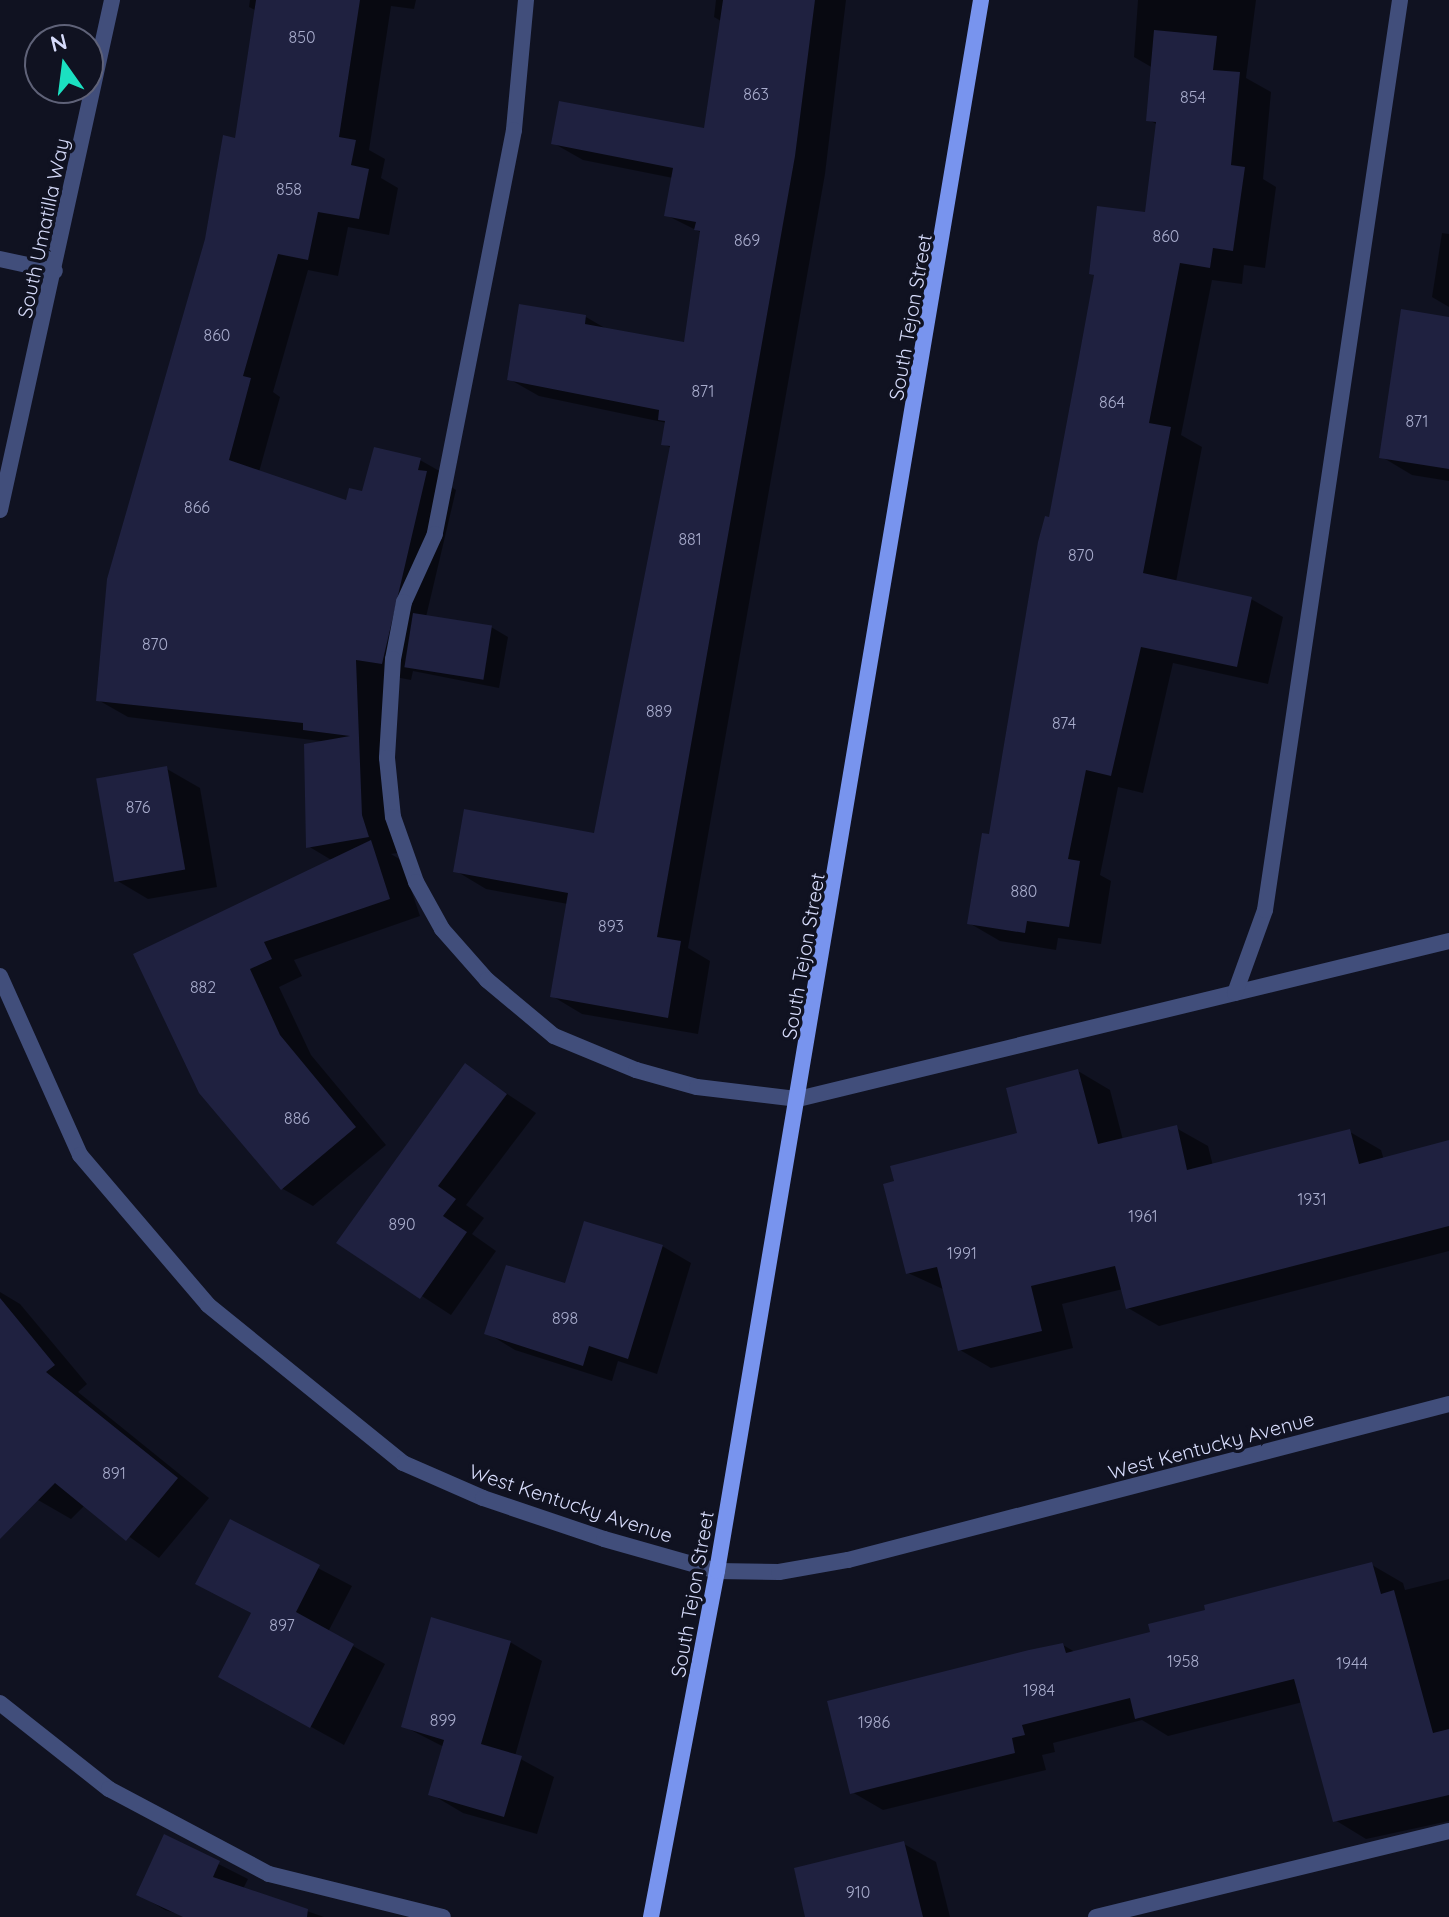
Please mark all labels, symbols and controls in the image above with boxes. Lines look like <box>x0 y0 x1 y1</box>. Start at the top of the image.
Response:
north arrow <box>24 24 104 104</box>
text: N <box>47 27 70 58</box>
house number: 850 <box>289 27 315 47</box>
house number: 863 <box>743 84 769 104</box>
house number: 854 <box>1180 87 1206 107</box>
street label: South Umatilla Way <box>12 136 74 320</box>
house number: 858 <box>276 179 302 199</box>
house number: 860 <box>1153 226 1179 246</box>
house number: 869 <box>734 230 760 250</box>
street label: South Tejon Street <box>884 232 936 402</box>
house number: 860 <box>204 325 230 345</box>
house number: 871 <box>691 381 715 401</box>
house number: 864 <box>1099 392 1125 412</box>
house number: 871 <box>1405 411 1429 431</box>
house number: 866 <box>184 497 210 517</box>
house number: 881 <box>678 529 702 549</box>
house number: 870 <box>1068 545 1094 565</box>
house number: 870 <box>142 634 168 654</box>
house number: 889 <box>646 701 672 721</box>
house number: 874 <box>1052 713 1076 733</box>
house number: 876 <box>126 797 150 817</box>
street label: South Tejon Street <box>777 871 829 1041</box>
house number: 880 <box>1011 881 1037 901</box>
house number: 893 <box>598 916 624 936</box>
house number: 882 <box>190 977 216 997</box>
house number: 886 <box>284 1108 310 1128</box>
house number: 1931 <box>1297 1189 1327 1209</box>
house number: 1961 <box>1128 1206 1158 1226</box>
house number: 890 <box>388 1214 416 1234</box>
house number: 1991 <box>947 1243 977 1263</box>
house number: 898 <box>552 1308 578 1328</box>
street label: West Kentucky Avenue <box>1105 1406 1317 1484</box>
street label: West Kentucky Avenue <box>466 1459 676 1547</box>
house number: 891 <box>102 1463 126 1483</box>
street label: South Tejon Street <box>666 1509 718 1679</box>
house number: 897 <box>269 1615 295 1635</box>
house number: 1958 <box>1167 1651 1199 1671</box>
house number: 1944 <box>1336 1653 1368 1673</box>
house number: 1984 <box>1023 1680 1055 1700</box>
house number: 899 <box>430 1710 456 1730</box>
house number: 1986 <box>858 1712 890 1732</box>
house number: 910 <box>846 1882 870 1902</box>

